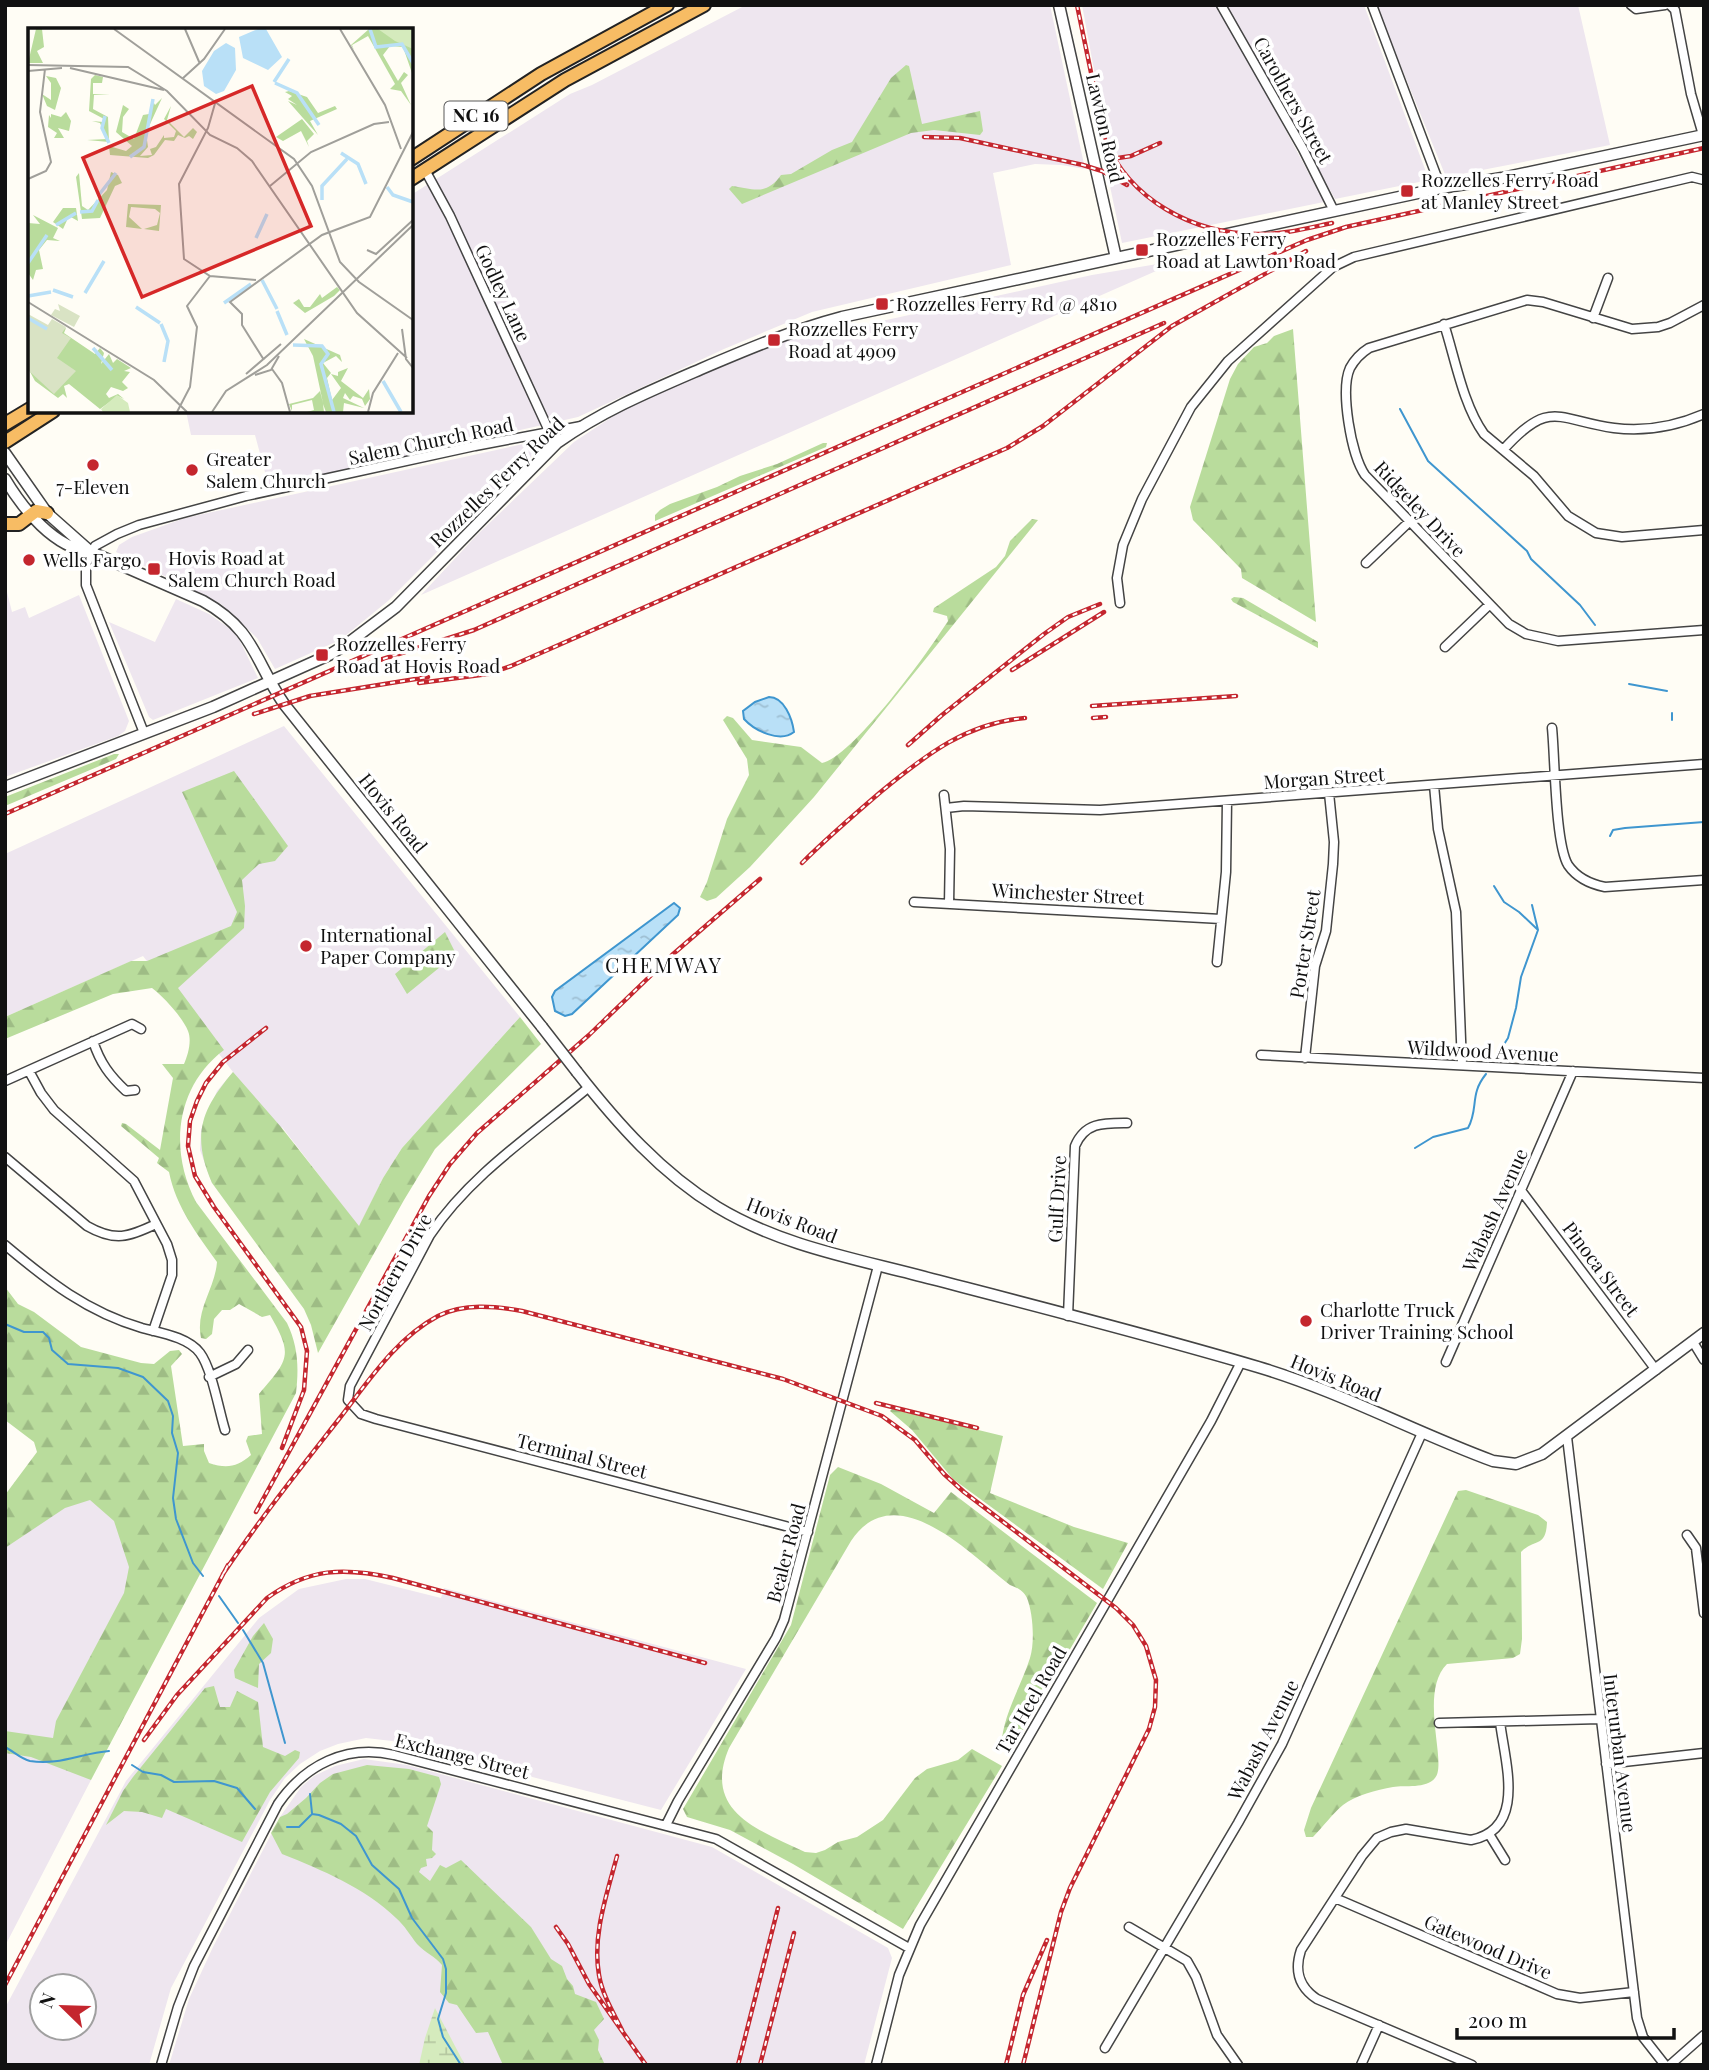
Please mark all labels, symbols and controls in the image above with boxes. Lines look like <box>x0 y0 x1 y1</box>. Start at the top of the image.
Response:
inset map <box>28 28 413 413</box>
street label: Carothers Street <box>1248 31 1340 168</box>
street label: Lawton Road <box>1081 70 1131 185</box>
road number: NC 16 <box>444 102 508 131</box>
place label: Rozzelles Ferry Road at Manley Street <box>1421 166 1599 214</box>
marker: Rozzelles Ferry Road at Manley Street <box>1399 183 1415 199</box>
place label: Rozzelles Ferry Road at Lawton Road <box>1156 225 1336 273</box>
street label: Godley Lane <box>470 240 538 346</box>
marker: Rozzelles Ferry Road at Lawton Road <box>1134 242 1150 258</box>
place label: Rozzelles Ferry Rd @ 4810 <box>896 290 1117 316</box>
marker: Rozzelles Ferry Rd @ 4810 <box>874 296 890 312</box>
place label: Rozzelles Ferry Road at 4909 <box>788 315 919 363</box>
marker: Rozzelles Ferry Road at 4909 <box>766 332 782 348</box>
street label: Salem Church Road <box>346 410 516 470</box>
street label: Rozzelles Ferry Road <box>423 410 569 552</box>
place label: Greater Salem Church <box>206 445 326 493</box>
street label: Ridgeley Drive <box>1369 454 1472 562</box>
marker: 7-Eleven <box>85 457 101 473</box>
marker: Greater Salem Church <box>184 462 200 478</box>
place label: 7-Eleven <box>56 473 130 499</box>
place label: Hovis Road at Salem Church Road <box>168 544 336 592</box>
place label: Wells Fargo <box>42 546 141 572</box>
marker: Wells Fargo <box>21 552 37 568</box>
marker: Hovis Road at Salem Church Road <box>146 561 162 577</box>
place label: Rozzelles Ferry Road at Hovis Road <box>336 630 500 678</box>
marker: Rozzelles Ferry Road at Hovis Road <box>314 647 330 663</box>
street label: Morgan Street <box>1262 760 1386 794</box>
street label: Hovis Road <box>354 767 434 858</box>
street label: Winchester Street <box>990 876 1145 910</box>
street label: Porter Street <box>1283 887 1325 1000</box>
place label: International Paper Company <box>320 921 456 969</box>
marker: International Paper Company <box>298 938 314 954</box>
district label: CHEMWAY <box>605 950 723 978</box>
street label: Wildwood Avenue <box>1406 1033 1559 1067</box>
street label: Wabash Avenue <box>1455 1144 1533 1276</box>
street label: Gulf Drive <box>1041 1155 1071 1243</box>
street label: Hovis Road <box>743 1190 842 1248</box>
street label: Northern Drive <box>351 1208 437 1335</box>
street label: Pinoca Street <box>1558 1216 1646 1321</box>
place label: Charlotte Truck Driver Training School <box>1320 1296 1514 1344</box>
marker: Charlotte Truck Driver Training School <box>1298 1313 1314 1329</box>
street label: Hovis Road <box>1287 1347 1386 1407</box>
street label: Terminal Street <box>514 1426 650 1484</box>
street label: Bealer Road <box>759 1500 811 1605</box>
street label: Tar Heel Road <box>989 1641 1072 1758</box>
street label: Interurban Avenue <box>1598 1672 1644 1834</box>
street label: Wabash Avenue <box>1220 1675 1304 1805</box>
street label: Exchange Street <box>392 1726 532 1784</box>
street label: Gatewood Drive <box>1420 1907 1556 1985</box>
north arrow <box>28 1972 98 2042</box>
text: N <box>32 1988 61 2011</box>
scale bar <box>1457 1996 1674 2040</box>
text: 200 m <box>1468 2005 1527 2033</box>

